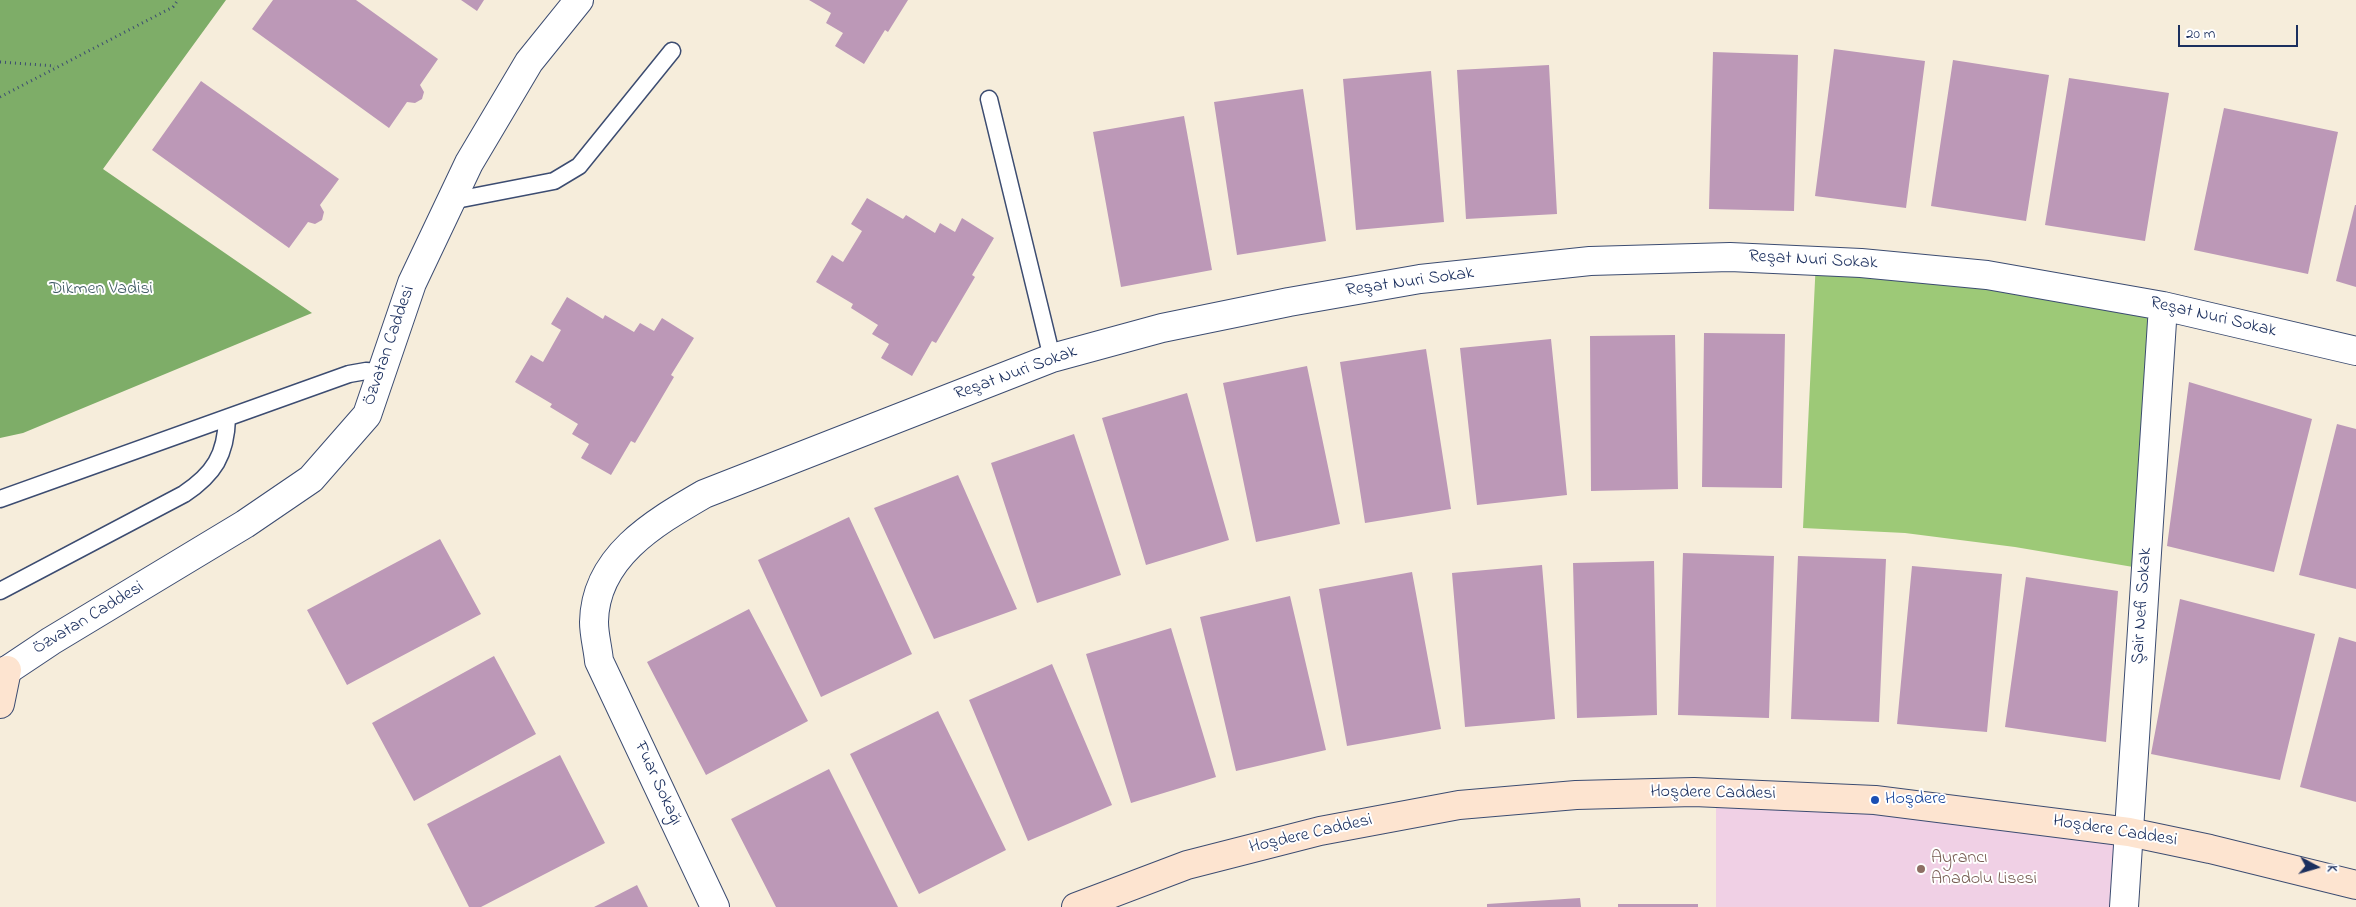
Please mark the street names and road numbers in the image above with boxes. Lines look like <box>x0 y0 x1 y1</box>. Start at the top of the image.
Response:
street label: Reşat Nuri Sokak <box>1748 247 1878 275</box>
street label: Reşat Nuri Sokak <box>1345 263 1475 303</box>
street label: Özvatan Caddesi <box>359 283 421 409</box>
street label: Reşat Nuri Sokak <box>2148 293 2278 343</box>
street label: Reşat Nuri Sokak <box>952 342 1080 406</box>
street label: Şair Nefi Sokak <box>2128 547 2158 665</box>
street label: Özvatan Caddesi <box>30 577 148 661</box>
street label: Fuar Sokağı <box>628 739 686 829</box>
street label: Hoşdere Caddesi <box>1650 782 1776 806</box>
street label: Hoşdere Caddesi <box>1247 810 1375 860</box>
street label: Hoşdere Caddesi <box>2051 812 2179 852</box>

